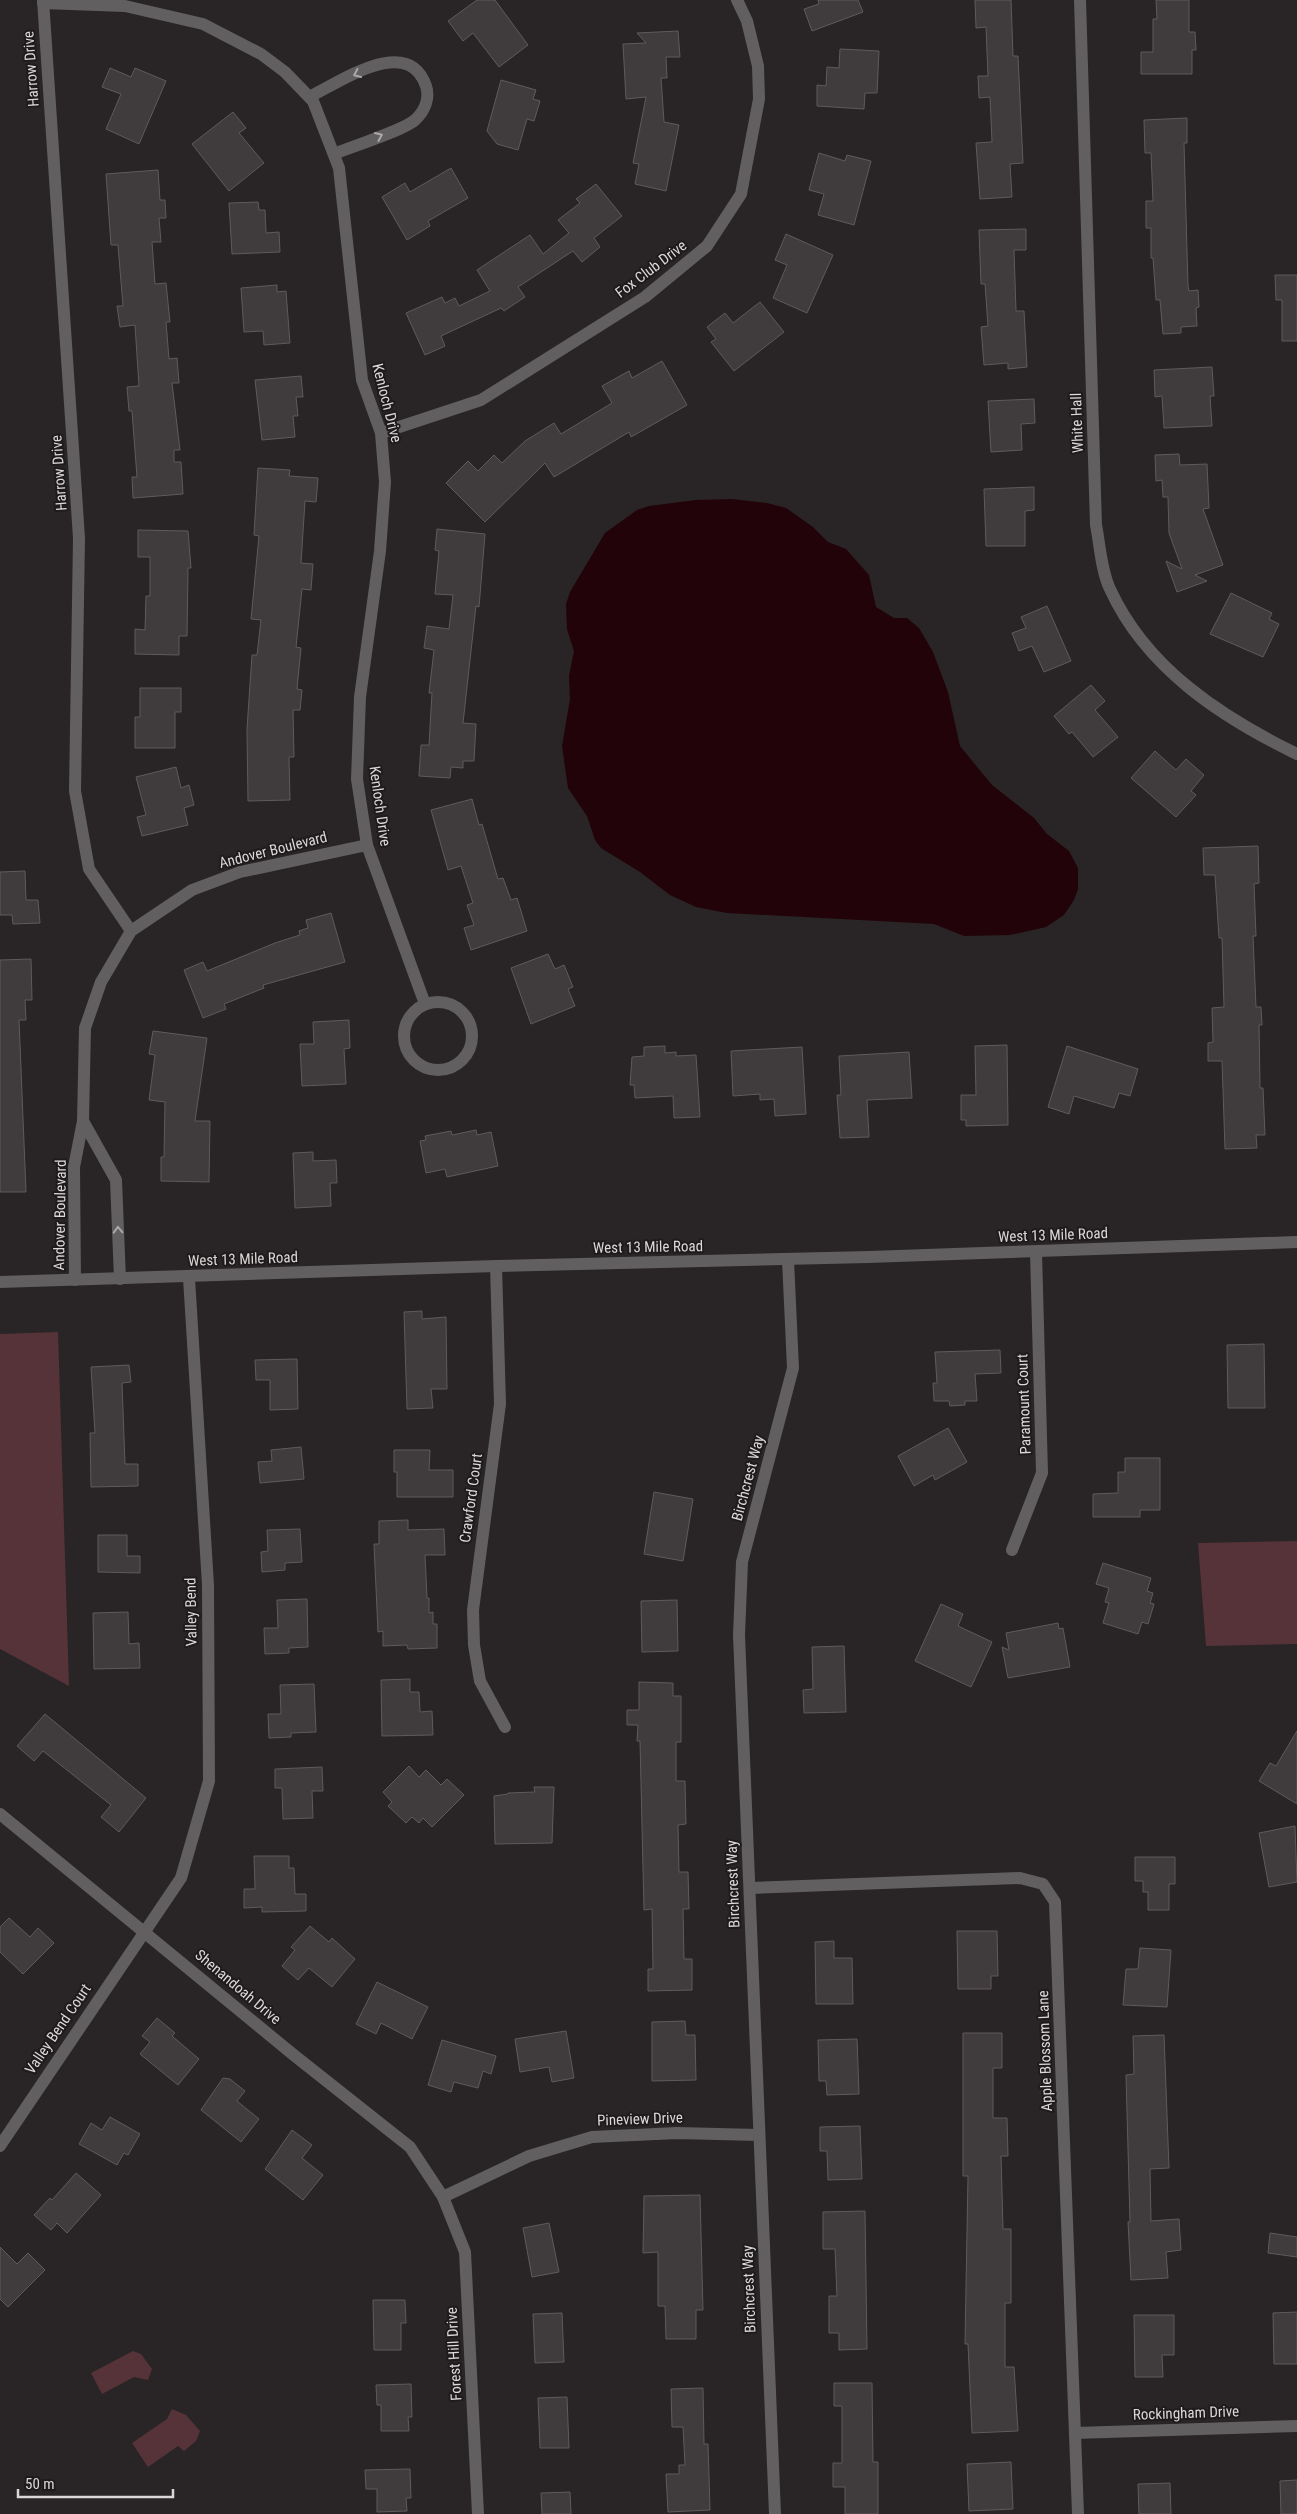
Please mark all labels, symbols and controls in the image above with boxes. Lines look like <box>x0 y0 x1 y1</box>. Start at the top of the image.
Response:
street label: Harrow Drive <box>19 30 43 108</box>
one-way arrow <box>353 68 362 78</box>
one-way arrow <box>374 131 383 142</box>
street label: Fox Club Drive <box>612 236 690 302</box>
street label: Kenloch Drive <box>368 362 406 444</box>
street label: White Hall <box>1067 393 1087 453</box>
street label: Harrow Drive <box>47 434 71 512</box>
street label: Kenloch Drive <box>365 765 395 847</box>
street label: Andover Boulevard <box>217 828 329 872</box>
street label: Andover Boulevard <box>50 1159 70 1271</box>
street label: West 13 Mile Road <box>998 1224 1108 1246</box>
one-way arrow <box>112 1226 123 1234</box>
street label: West 13 Mile Road <box>593 1237 703 1257</box>
street label: West 13 Mile Road <box>188 1248 298 1270</box>
street label: Paramount Court <box>1013 1353 1035 1455</box>
street label: Birchcrest Way <box>728 1433 768 1523</box>
street label: Crawford Court <box>456 1452 486 1544</box>
street label: Valley Bend <box>181 1577 201 1647</box>
street label: Birchcrest Way <box>722 1840 744 1928</box>
street label: Shenandoah Drive <box>191 1946 285 2028</box>
street label: Valley Bend Court <box>21 1981 95 2077</box>
street label: Apple Blossom Lane <box>1034 1990 1056 2112</box>
street label: Pineview Drive <box>597 2109 683 2129</box>
street label: Birchcrest Way <box>738 2245 760 2333</box>
street label: Forest Hill Drive <box>443 2307 465 2401</box>
street label: Rockingham Drive <box>1133 2402 1239 2424</box>
scale bar <box>18 2466 172 2498</box>
text: 50 m <box>25 2475 55 2493</box>

